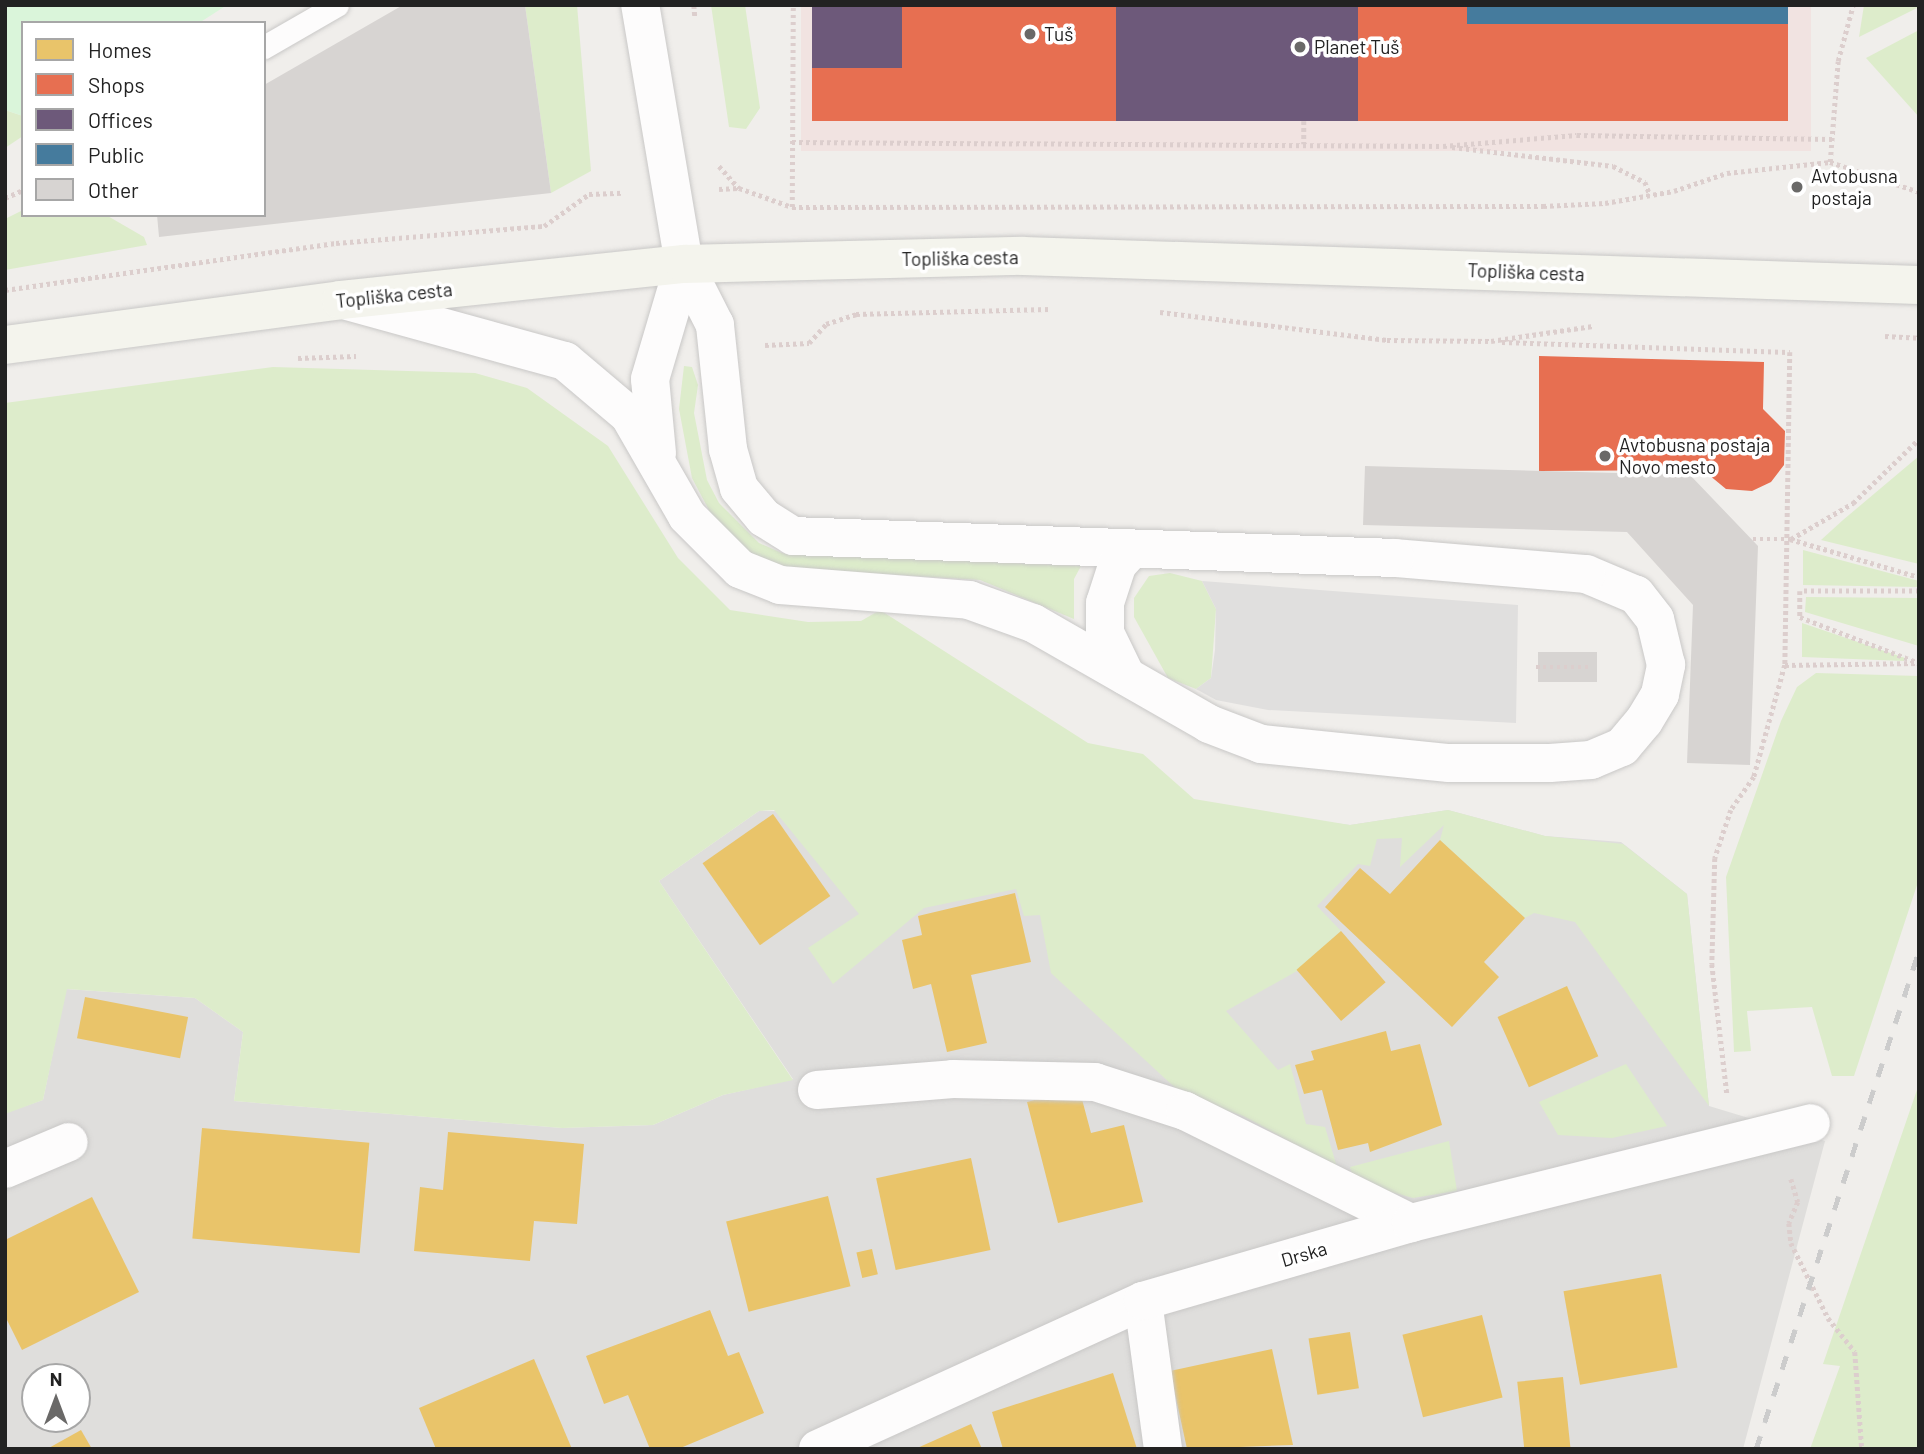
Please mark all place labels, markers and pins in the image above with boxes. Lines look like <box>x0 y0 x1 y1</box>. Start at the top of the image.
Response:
place label: Tuš <box>1044 23 1073 45</box>
marker: Tuš <box>1022 26 1038 42</box>
place label: Planet Tuš <box>1314 36 1400 58</box>
marker: Planet Tuš <box>1292 39 1308 55</box>
place label: Avtobusna postaja <box>1811 165 1898 209</box>
marker: Avtobusna postaja <box>1789 179 1805 195</box>
place label: Avtobusna postaja Novo mesto <box>1619 434 1770 478</box>
marker: Avtobusna postaja Novo mesto <box>1597 448 1613 464</box>

